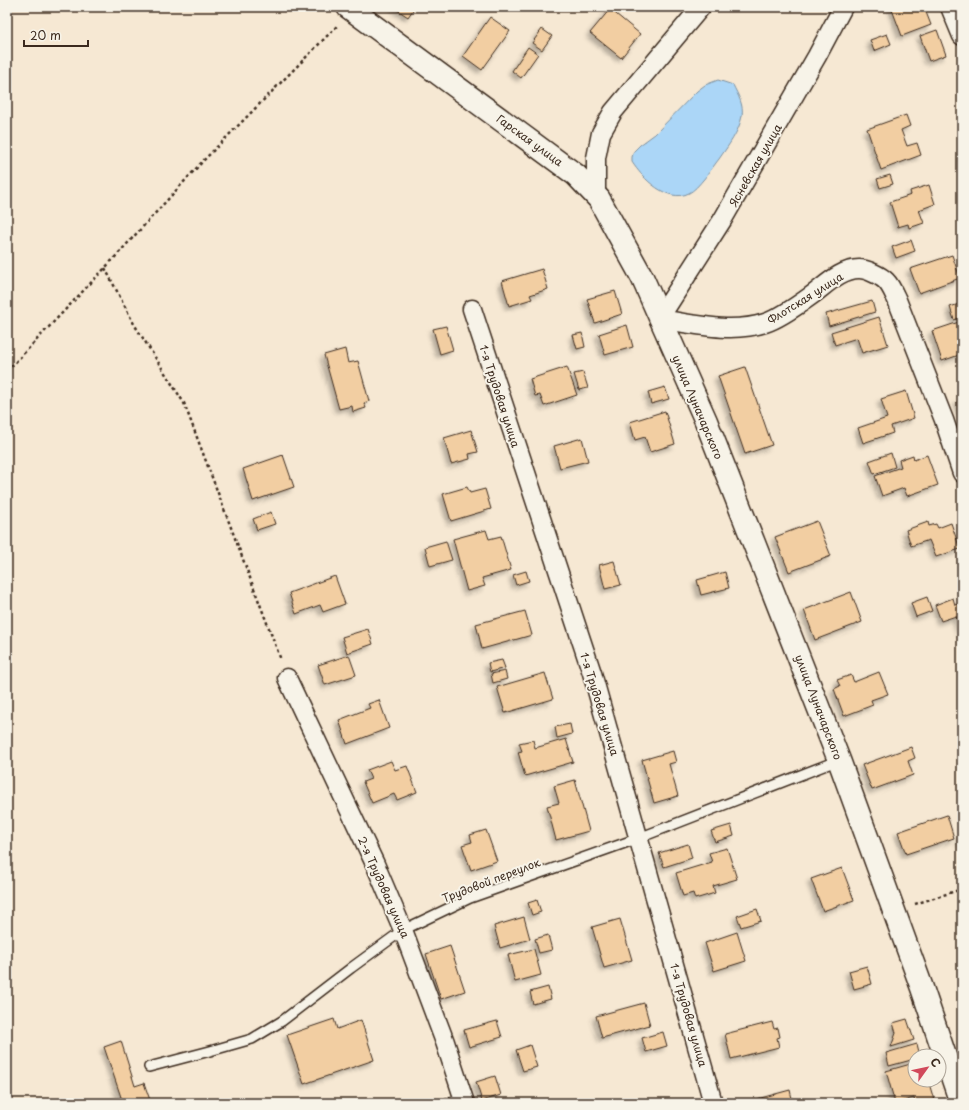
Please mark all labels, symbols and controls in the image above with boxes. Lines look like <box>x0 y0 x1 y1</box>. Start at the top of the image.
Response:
scale bar <box>24 22 88 48</box>
text: 20 m <box>30 26 61 44</box>
street label: Гарская улица <box>493 110 567 170</box>
street label: Ясневская улица <box>724 120 786 209</box>
street label: Флотская улица <box>764 268 846 328</box>
street label: 1-я Трудовая улица <box>475 342 525 450</box>
street label: улица Луначарского <box>668 352 728 462</box>
street label: 1-я Трудовая улица <box>576 650 624 758</box>
street label: улица Луначарского <box>791 652 847 762</box>
street label: 2-я Трудовая улица <box>354 833 414 941</box>
street label: Трудовой переулок <box>439 853 543 907</box>
street label: 1-я Трудовая улица <box>666 961 712 1069</box>
north arrow <box>907 1048 947 1088</box>
text: С <box>926 1054 945 1070</box>

